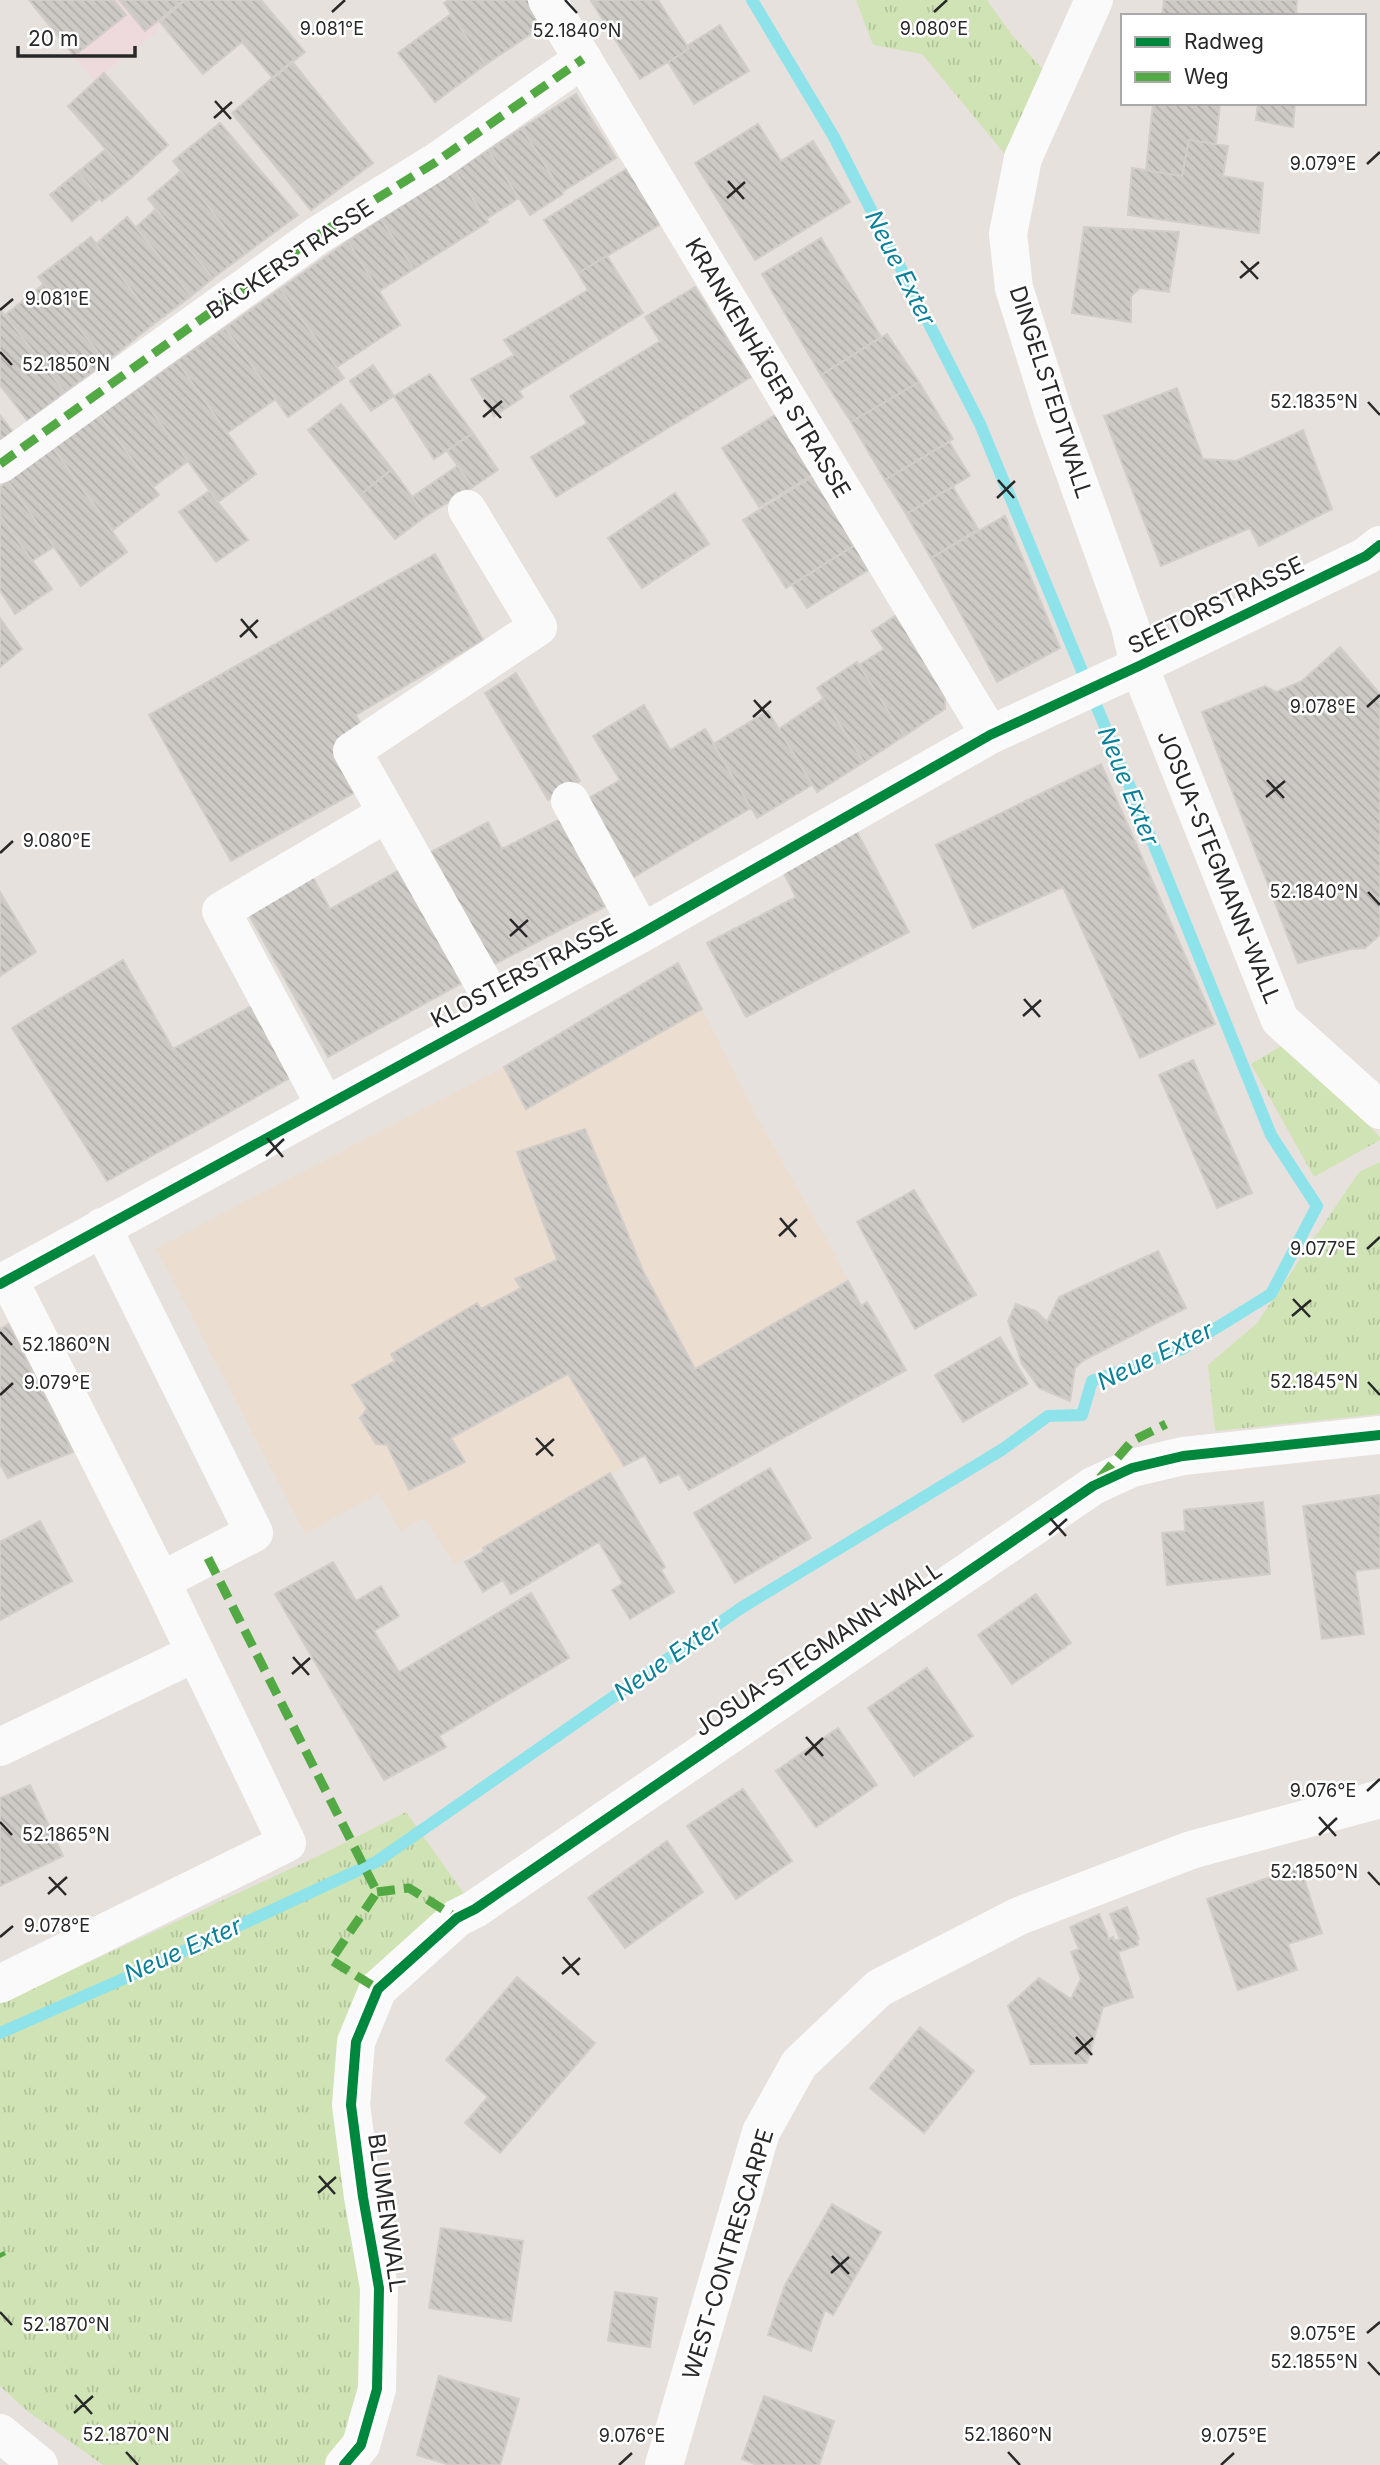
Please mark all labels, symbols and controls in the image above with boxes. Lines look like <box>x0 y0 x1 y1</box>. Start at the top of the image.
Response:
scale bar <box>18 14 135 58</box>
legend <box>1121 14 1366 105</box>
text: 9.081°E <box>300 18 364 39</box>
text: 9.080°E <box>900 18 968 39</box>
text: 52.1840°N <box>533 20 621 41</box>
text: 20 m <box>28 26 78 51</box>
text: Radweg <box>1184 29 1264 54</box>
text: Weg <box>1184 64 1229 89</box>
text: 9.079°E <box>1290 153 1356 174</box>
street label: BÄCKERSTRASSE <box>201 193 379 325</box>
water label: Neue Exter <box>859 205 942 331</box>
street label: KRANKENHÄGER STRASSE <box>679 233 857 503</box>
street label: DINGELSTEDTWALL <box>1003 282 1099 502</box>
text: 9.081°E <box>25 288 89 309</box>
text: 52.1850°N <box>22 354 110 375</box>
text: 52.1835°N <box>1270 391 1358 412</box>
street label: SEETORSTRASSE <box>1123 550 1309 660</box>
text: 9.078°E <box>1290 696 1356 717</box>
water label: Neue Exter <box>1092 722 1166 850</box>
street label: JOSUA-STEGMANN-WALL <box>1151 726 1287 1008</box>
text: 9.080°E <box>23 830 91 851</box>
text: 52.1840°N <box>1270 881 1358 902</box>
street label: KLOSTERSTRASSE <box>426 912 622 1034</box>
text: 9.077°E <box>1290 1238 1356 1259</box>
water label: Neue Exter <box>1092 1315 1218 1396</box>
text: 52.1860°N <box>22 1334 110 1355</box>
text: 52.1845°N <box>1270 1371 1358 1392</box>
text: 9.079°E <box>24 1372 90 1393</box>
street label: JOSUA-STEGMANN-WALL <box>689 1556 947 1742</box>
water label: Neue Exter <box>608 1610 728 1706</box>
text: 9.076°E <box>1290 1780 1356 1801</box>
text: 52.1865°N <box>22 1824 110 1845</box>
text: 52.1850°N <box>1270 1861 1358 1882</box>
water label: Neue Exter <box>120 1910 247 1988</box>
text: 9.078°E <box>24 1915 90 1936</box>
street label: WEST-CONTRESCARPE <box>677 2125 779 2383</box>
street label: BLUMENWALL <box>362 2132 412 2294</box>
text: 52.1870°N <box>22 2314 110 2335</box>
text: 9.075°E <box>1290 2323 1356 2344</box>
text: 52.1855°N <box>1270 2351 1358 2372</box>
text: 52.1870°N <box>82 2424 170 2445</box>
text: 52.1860°N <box>964 2424 1052 2445</box>
text: 9.076°E <box>599 2425 665 2446</box>
text: 9.075°E <box>1201 2425 1267 2446</box>

